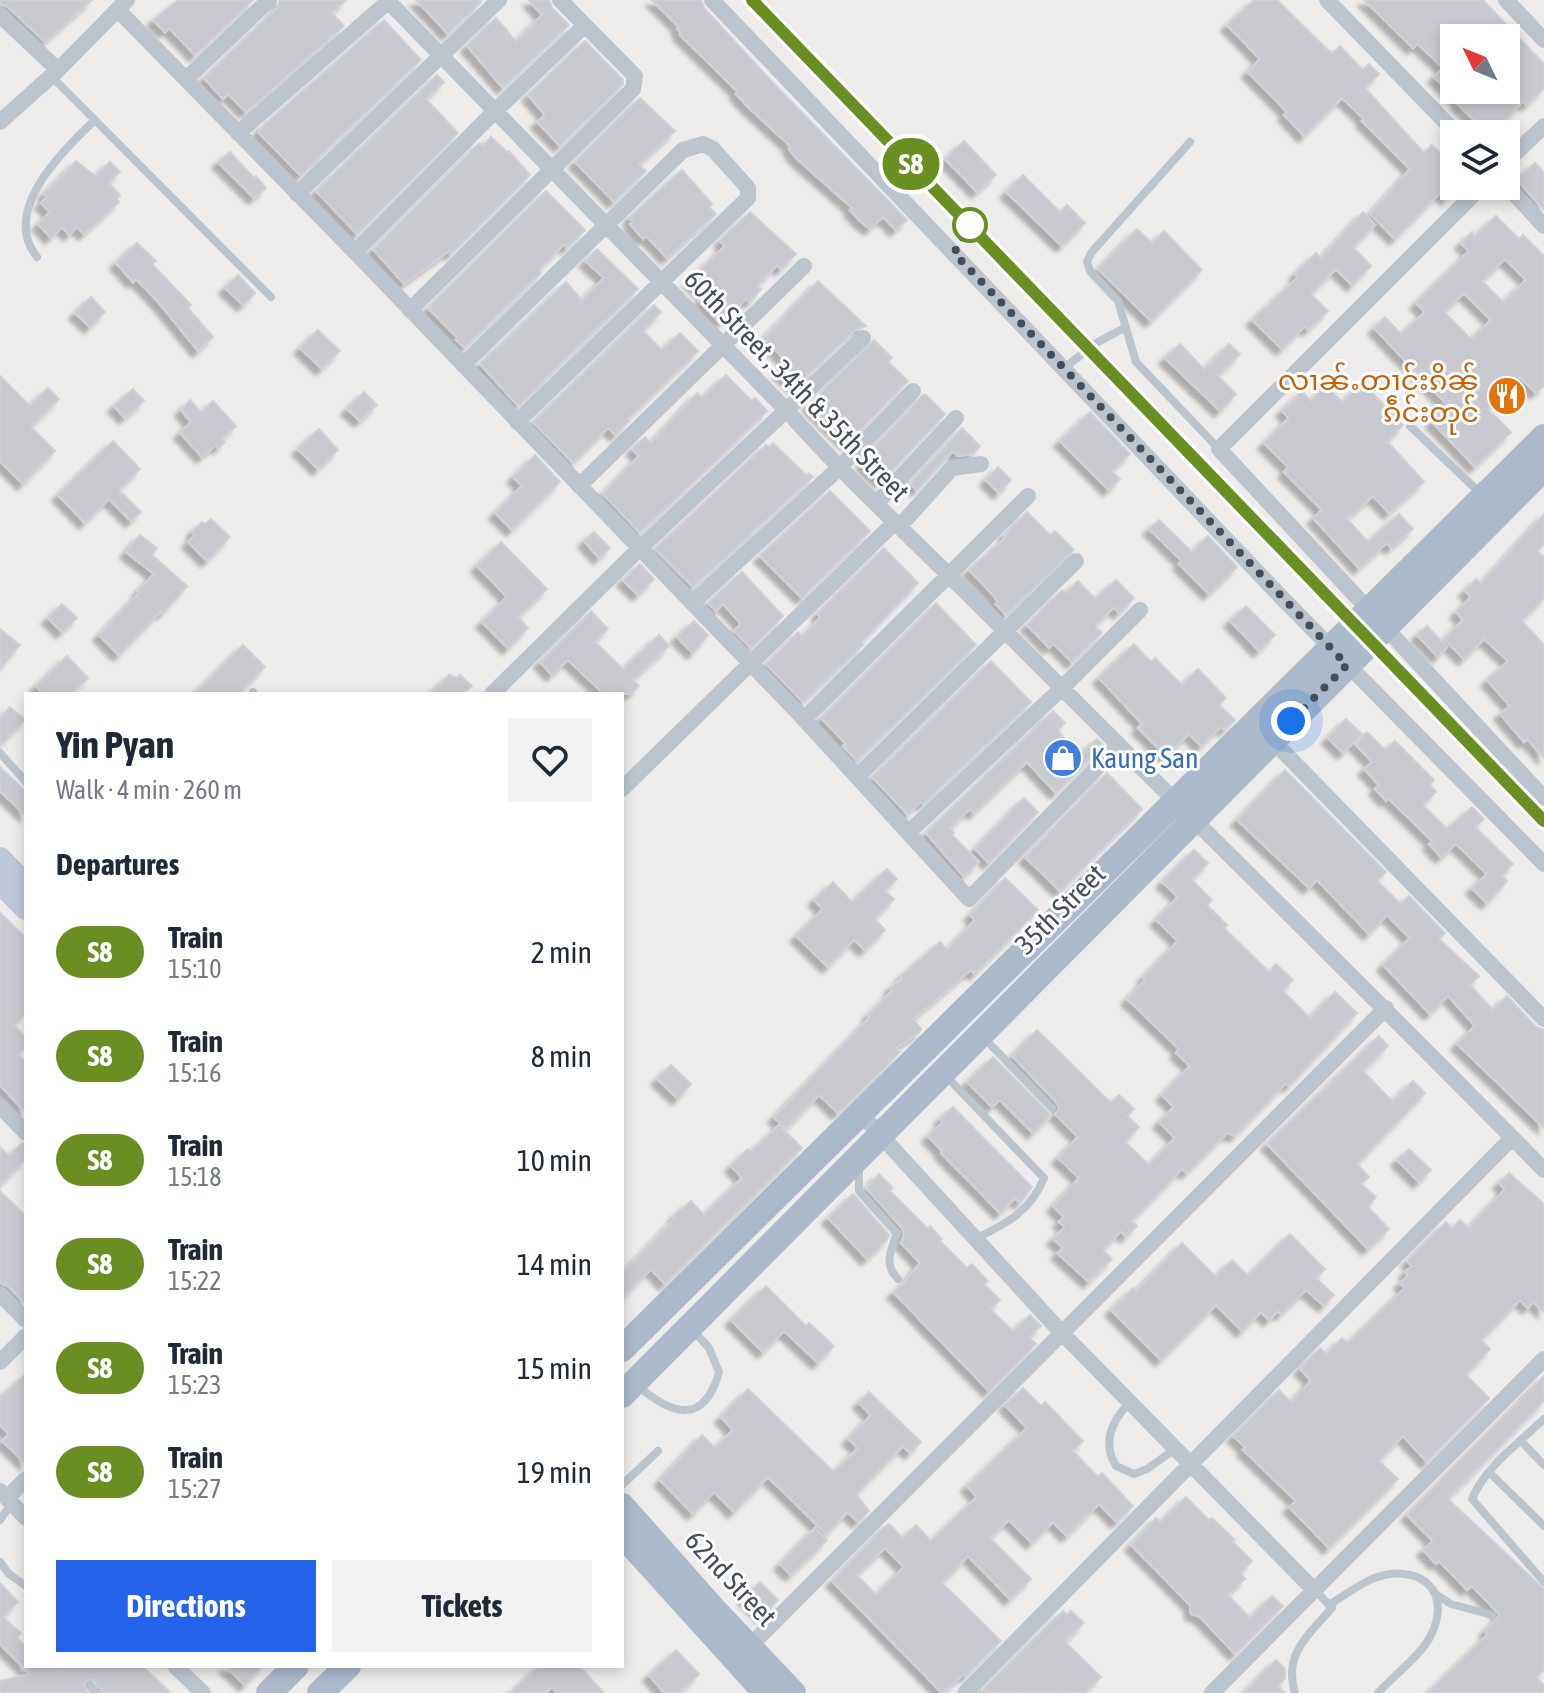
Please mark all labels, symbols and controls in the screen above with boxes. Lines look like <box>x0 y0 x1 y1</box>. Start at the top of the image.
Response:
north arrow <box>1440 24 1520 104</box>
map controls <box>1440 24 1520 200</box>
button: layers <box>1440 120 1520 200</box>
line badge: S8 <box>875 138 947 190</box>
text: S8 <box>899 148 923 180</box>
unlabelled marker <box>953 208 987 242</box>
street label: 60th Street , 34th & 35th Street <box>678 263 916 507</box>
place label: လၢၼ်ႉတၢင်းၵိၼ် ၵဵင်းတုင် <box>1278 362 1479 435</box>
restaurant icon: လၢၼ်ႉတၢင်းၵိၼ် ၵဵင်းတုင် <box>1486 375 1528 417</box>
your location <box>1271 701 1311 741</box>
button: heart <box>508 718 592 802</box>
text: Yin Pyan <box>56 723 174 766</box>
shop icon: Kaung San <box>1042 737 1084 779</box>
place label: Kaung San <box>1091 742 1199 774</box>
text: Walk · 4 min · 260 m <box>56 775 242 805</box>
text: Departures <box>56 847 179 881</box>
street label: 35th Street <box>1009 858 1111 960</box>
text: Train <box>168 920 223 954</box>
text: 2 min <box>531 935 592 969</box>
text: S8 <box>88 936 112 968</box>
text: 15:10 <box>168 954 222 984</box>
text: Train <box>168 1024 223 1058</box>
text: 8 min <box>531 1039 592 1073</box>
text: S8 <box>88 1040 112 1072</box>
text: 15:16 <box>168 1058 222 1088</box>
text: Train <box>168 1128 223 1162</box>
text: 10 min <box>517 1143 592 1177</box>
text: S8 <box>88 1144 112 1176</box>
text: 15:18 <box>168 1162 222 1192</box>
text: Train <box>168 1232 223 1266</box>
text: 14 min <box>517 1247 592 1281</box>
text: S8 <box>88 1248 112 1280</box>
text: 15:22 <box>168 1266 222 1296</box>
text: Train <box>168 1336 223 1370</box>
text: 15 min <box>517 1351 592 1385</box>
text: S8 <box>88 1352 112 1384</box>
text: 15:23 <box>168 1370 222 1400</box>
text: Train <box>168 1440 223 1474</box>
text: 19 min <box>517 1455 592 1489</box>
text: S8 <box>88 1456 112 1488</box>
text: 15:27 <box>168 1474 222 1504</box>
street label: 62nd Street <box>679 1524 783 1632</box>
button: Directions <box>56 1560 316 1652</box>
button: Tickets <box>332 1560 592 1652</box>

